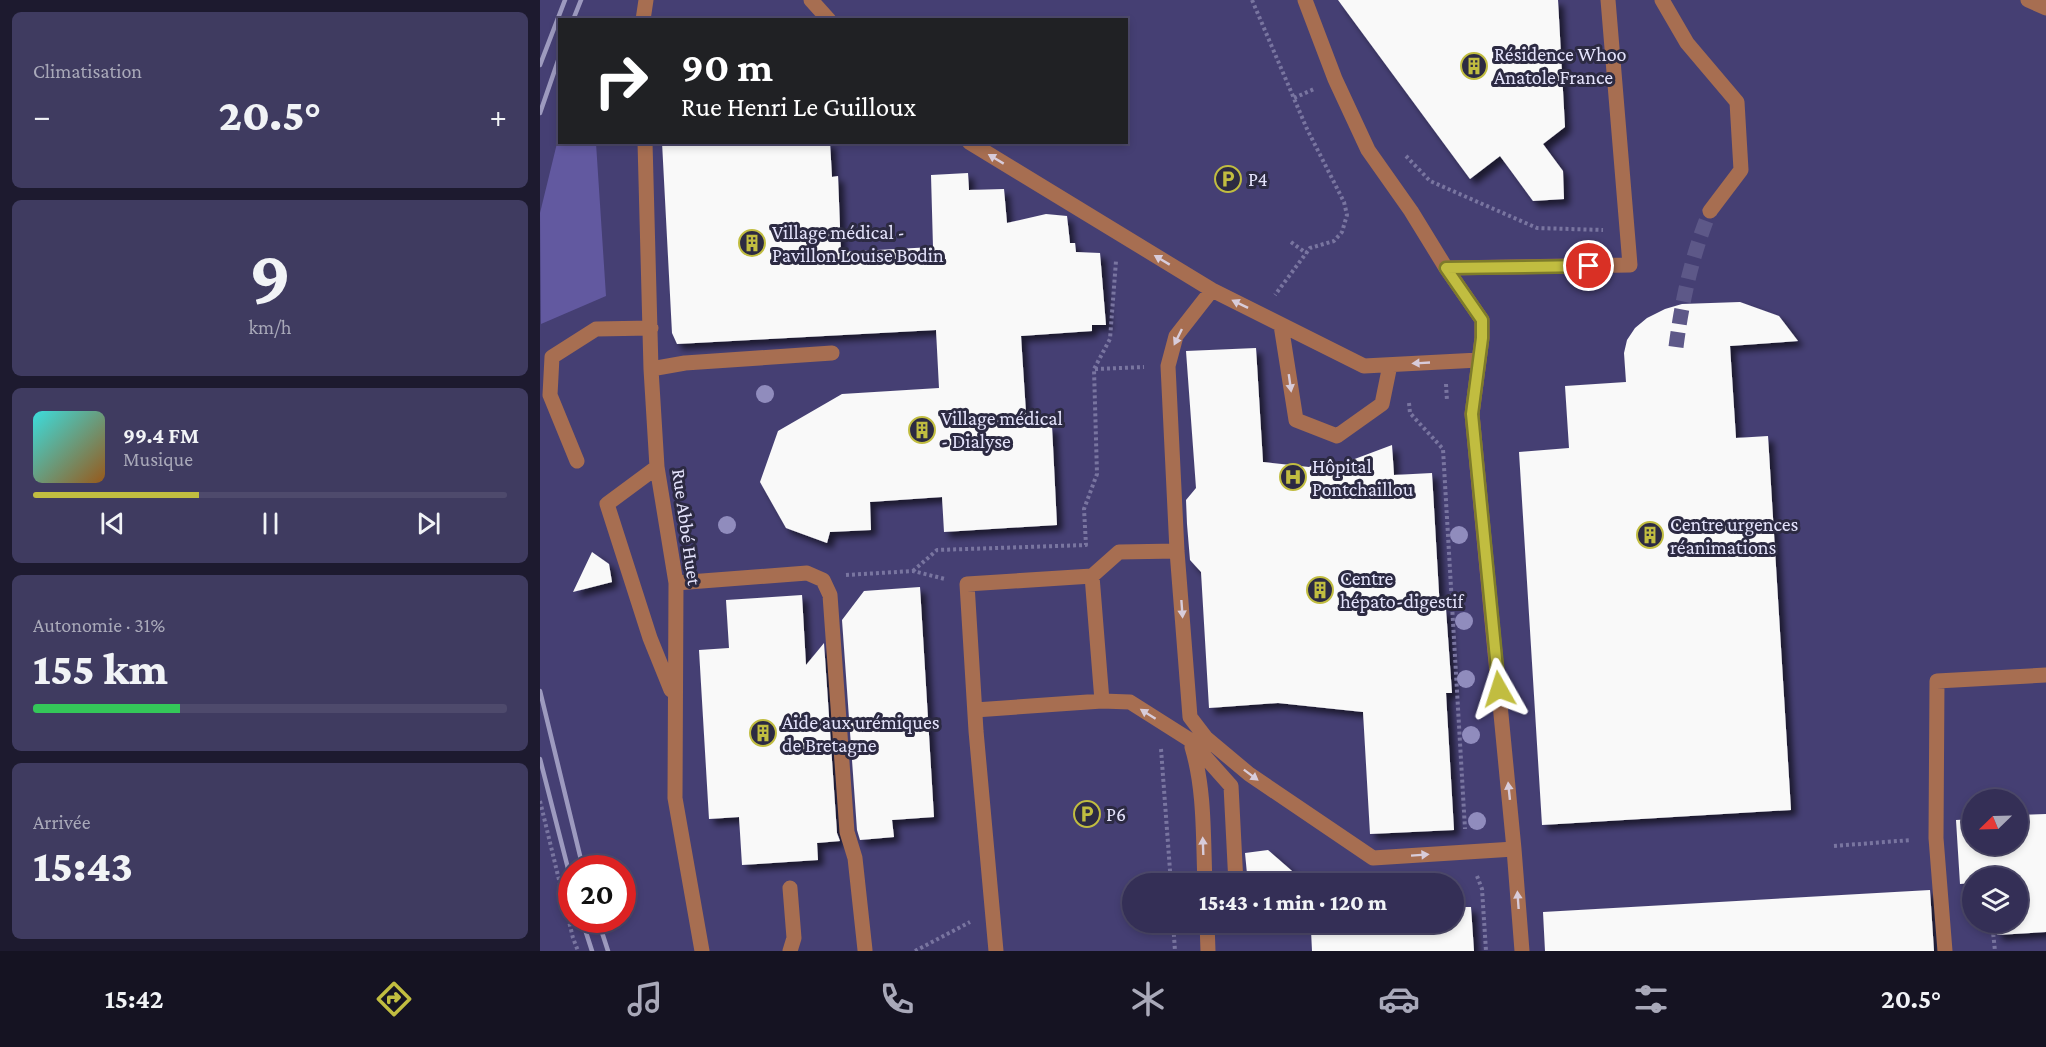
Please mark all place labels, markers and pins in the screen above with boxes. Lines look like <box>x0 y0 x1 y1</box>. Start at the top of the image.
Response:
place label: Résidence Whoo Anatole France <box>1494 43 1627 88</box>
building icon: Résidence Whoo Anatole France <box>1459 51 1489 81</box>
parking icon: P4 <box>1213 164 1243 194</box>
place label: P4 <box>1248 168 1268 190</box>
place label: Village médical - Pavillon Louise Bodin <box>772 221 944 266</box>
building icon: Village médical - Pavillon Louise Bodin <box>737 228 767 258</box>
pin <box>1563 240 1614 291</box>
place label: Village médical - Dialyse <box>941 407 1063 453</box>
building icon: Village médical - Dialyse <box>907 415 937 445</box>
place label: Hôpital Pontchaillou <box>1312 455 1414 500</box>
hospital icon: Hôpital Pontchaillou <box>1278 462 1308 492</box>
place label: Centre urgences réanimations <box>1670 513 1799 558</box>
building icon: Centre urgences réanimations <box>1635 520 1665 550</box>
place label: Centre hépato-digestif <box>1340 567 1464 613</box>
building icon: Centre hépato-digestif <box>1305 575 1335 605</box>
place label: Aide aux urémiques de Bretagne <box>782 711 940 757</box>
building icon: Aide aux urémiques de Bretagne <box>748 718 778 748</box>
parking icon: P6 <box>1072 799 1102 829</box>
place label: P6 <box>1106 803 1126 825</box>

